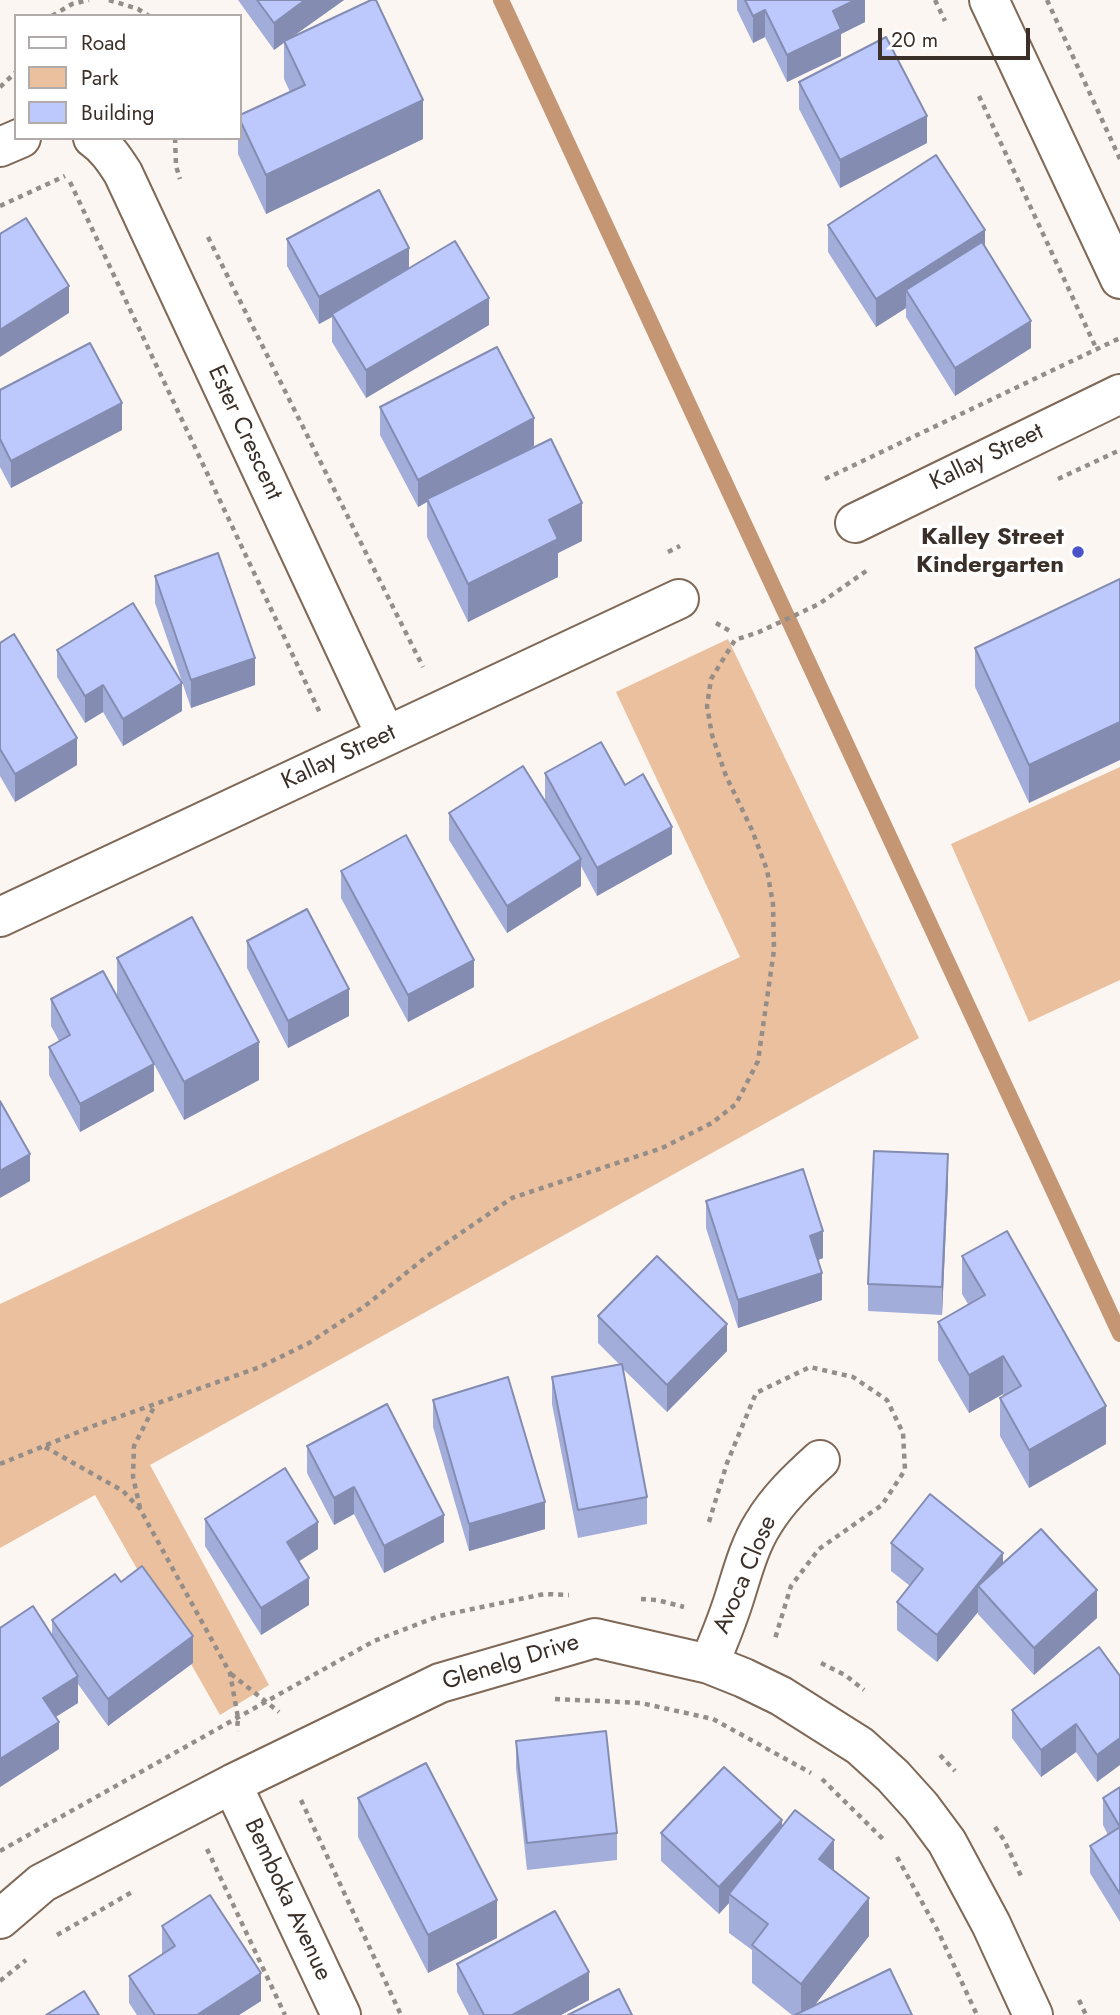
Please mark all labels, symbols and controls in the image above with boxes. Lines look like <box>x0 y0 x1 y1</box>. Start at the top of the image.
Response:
legend <box>14 14 242 140</box>
scale bar <box>882 14 1034 58</box>
text: 20 m <box>891 25 938 55</box>
text: Road <box>81 28 126 58</box>
text: Park <box>81 63 118 93</box>
text: Building <box>81 98 154 128</box>
street label: Ester Crescent <box>200 361 288 505</box>
street label: Kallay Street <box>926 418 1048 498</box>
place label: Kalley Street Kindergarten <box>916 524 1064 580</box>
marker: Kalley Street Kindergarten <box>1070 544 1086 560</box>
street label: Kallay Street <box>277 719 401 797</box>
street label: Avoca Close <box>708 1512 784 1638</box>
street label: Glenelg Drive <box>439 1629 583 1697</box>
street label: Bemboka Avenue <box>237 1814 337 1986</box>

